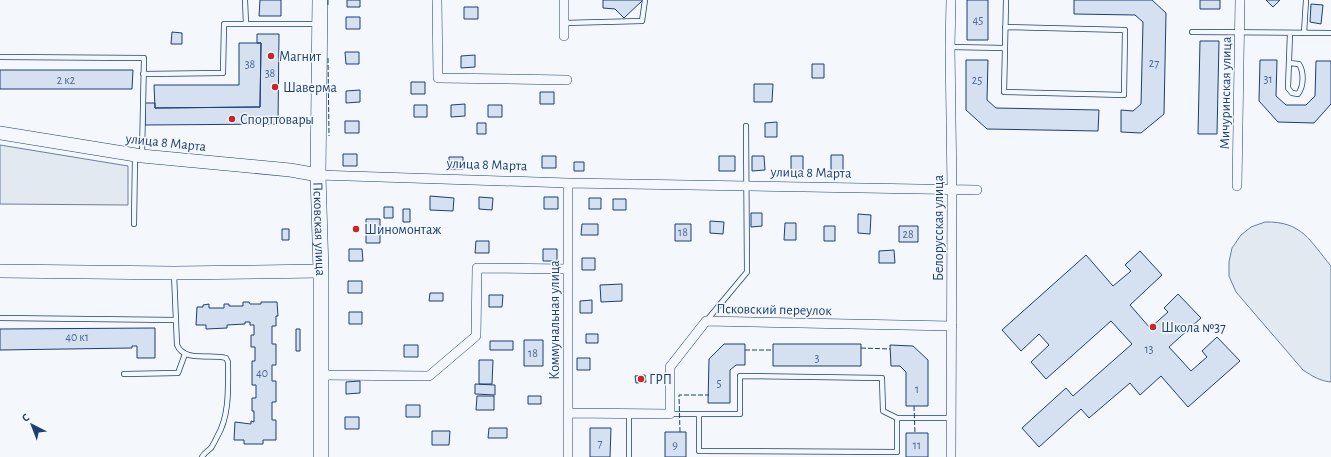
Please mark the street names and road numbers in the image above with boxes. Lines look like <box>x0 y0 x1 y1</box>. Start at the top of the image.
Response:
street label: Мичуринская улица <box>1218 36 1234 150</box>
street label: улица 8 Марта <box>124 132 207 154</box>
street label: улица 8 Марта <box>445 157 528 173</box>
street label: улица 8 Марта <box>769 165 852 181</box>
street label: Белорусская улица <box>932 174 946 281</box>
street label: Псковская улица <box>310 182 327 277</box>
street label: Коммунальная улица <box>548 260 562 380</box>
street label: Псковский переулок <box>716 302 832 318</box>

